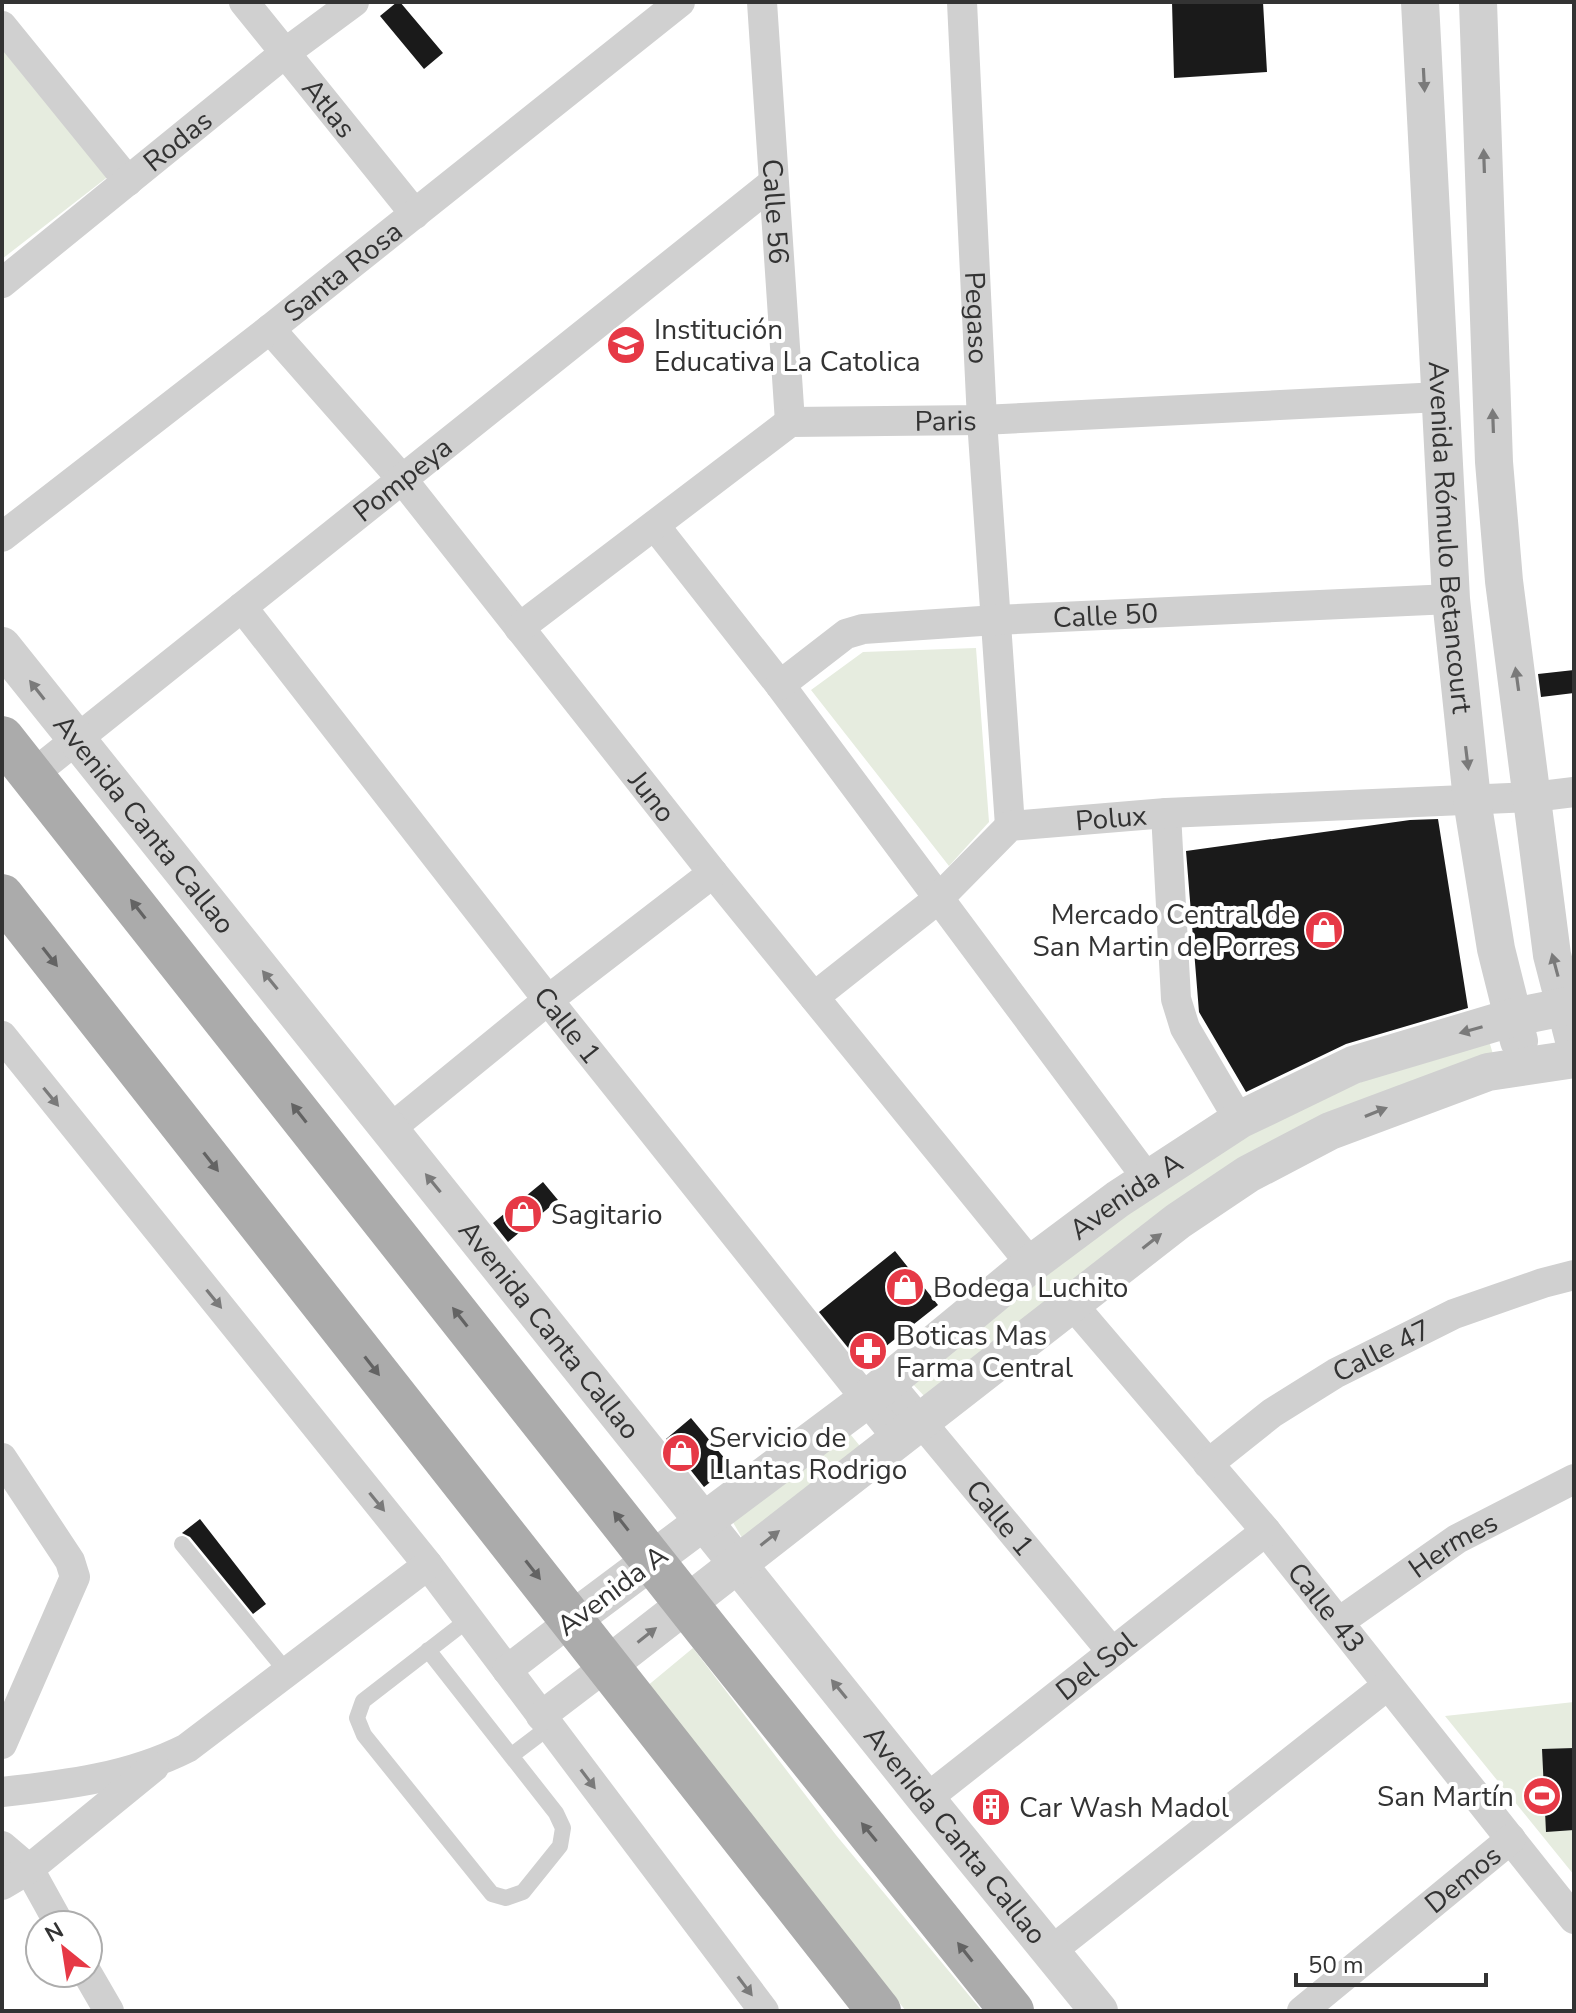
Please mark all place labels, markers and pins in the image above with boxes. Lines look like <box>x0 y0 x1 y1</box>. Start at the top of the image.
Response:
place label: Institución Educativa La Catolica <box>654 311 921 381</box>
school or university icon: Institución Educativa La Catolica <box>605 324 647 366</box>
place label: Mercado Central de San Martin de Porres <box>1033 896 1296 966</box>
shop icon: Mercado Central de San Martin de Porres <box>1303 909 1345 951</box>
shop icon: Sagitario <box>502 1193 544 1235</box>
place label: Sagitario <box>551 1196 663 1234</box>
shop icon: Bodega Luchito <box>884 1266 926 1308</box>
place label: Bodega Luchito <box>933 1269 1128 1307</box>
place label: Boticas Mas Farma Central <box>896 1317 1074 1387</box>
pharmacy icon: Boticas Mas Farma Central <box>847 1330 889 1372</box>
place label: Servicio de Llantas Rodrigo <box>709 1419 907 1489</box>
shop icon: Servicio de Llantas Rodrigo <box>660 1432 702 1474</box>
sports icon: San Martín <box>1521 1775 1563 1817</box>
place label: San Martín <box>1377 1778 1514 1816</box>
building icon: Car Wash Madol <box>970 1786 1012 1828</box>
place label: Car Wash Madol <box>1019 1789 1230 1827</box>

